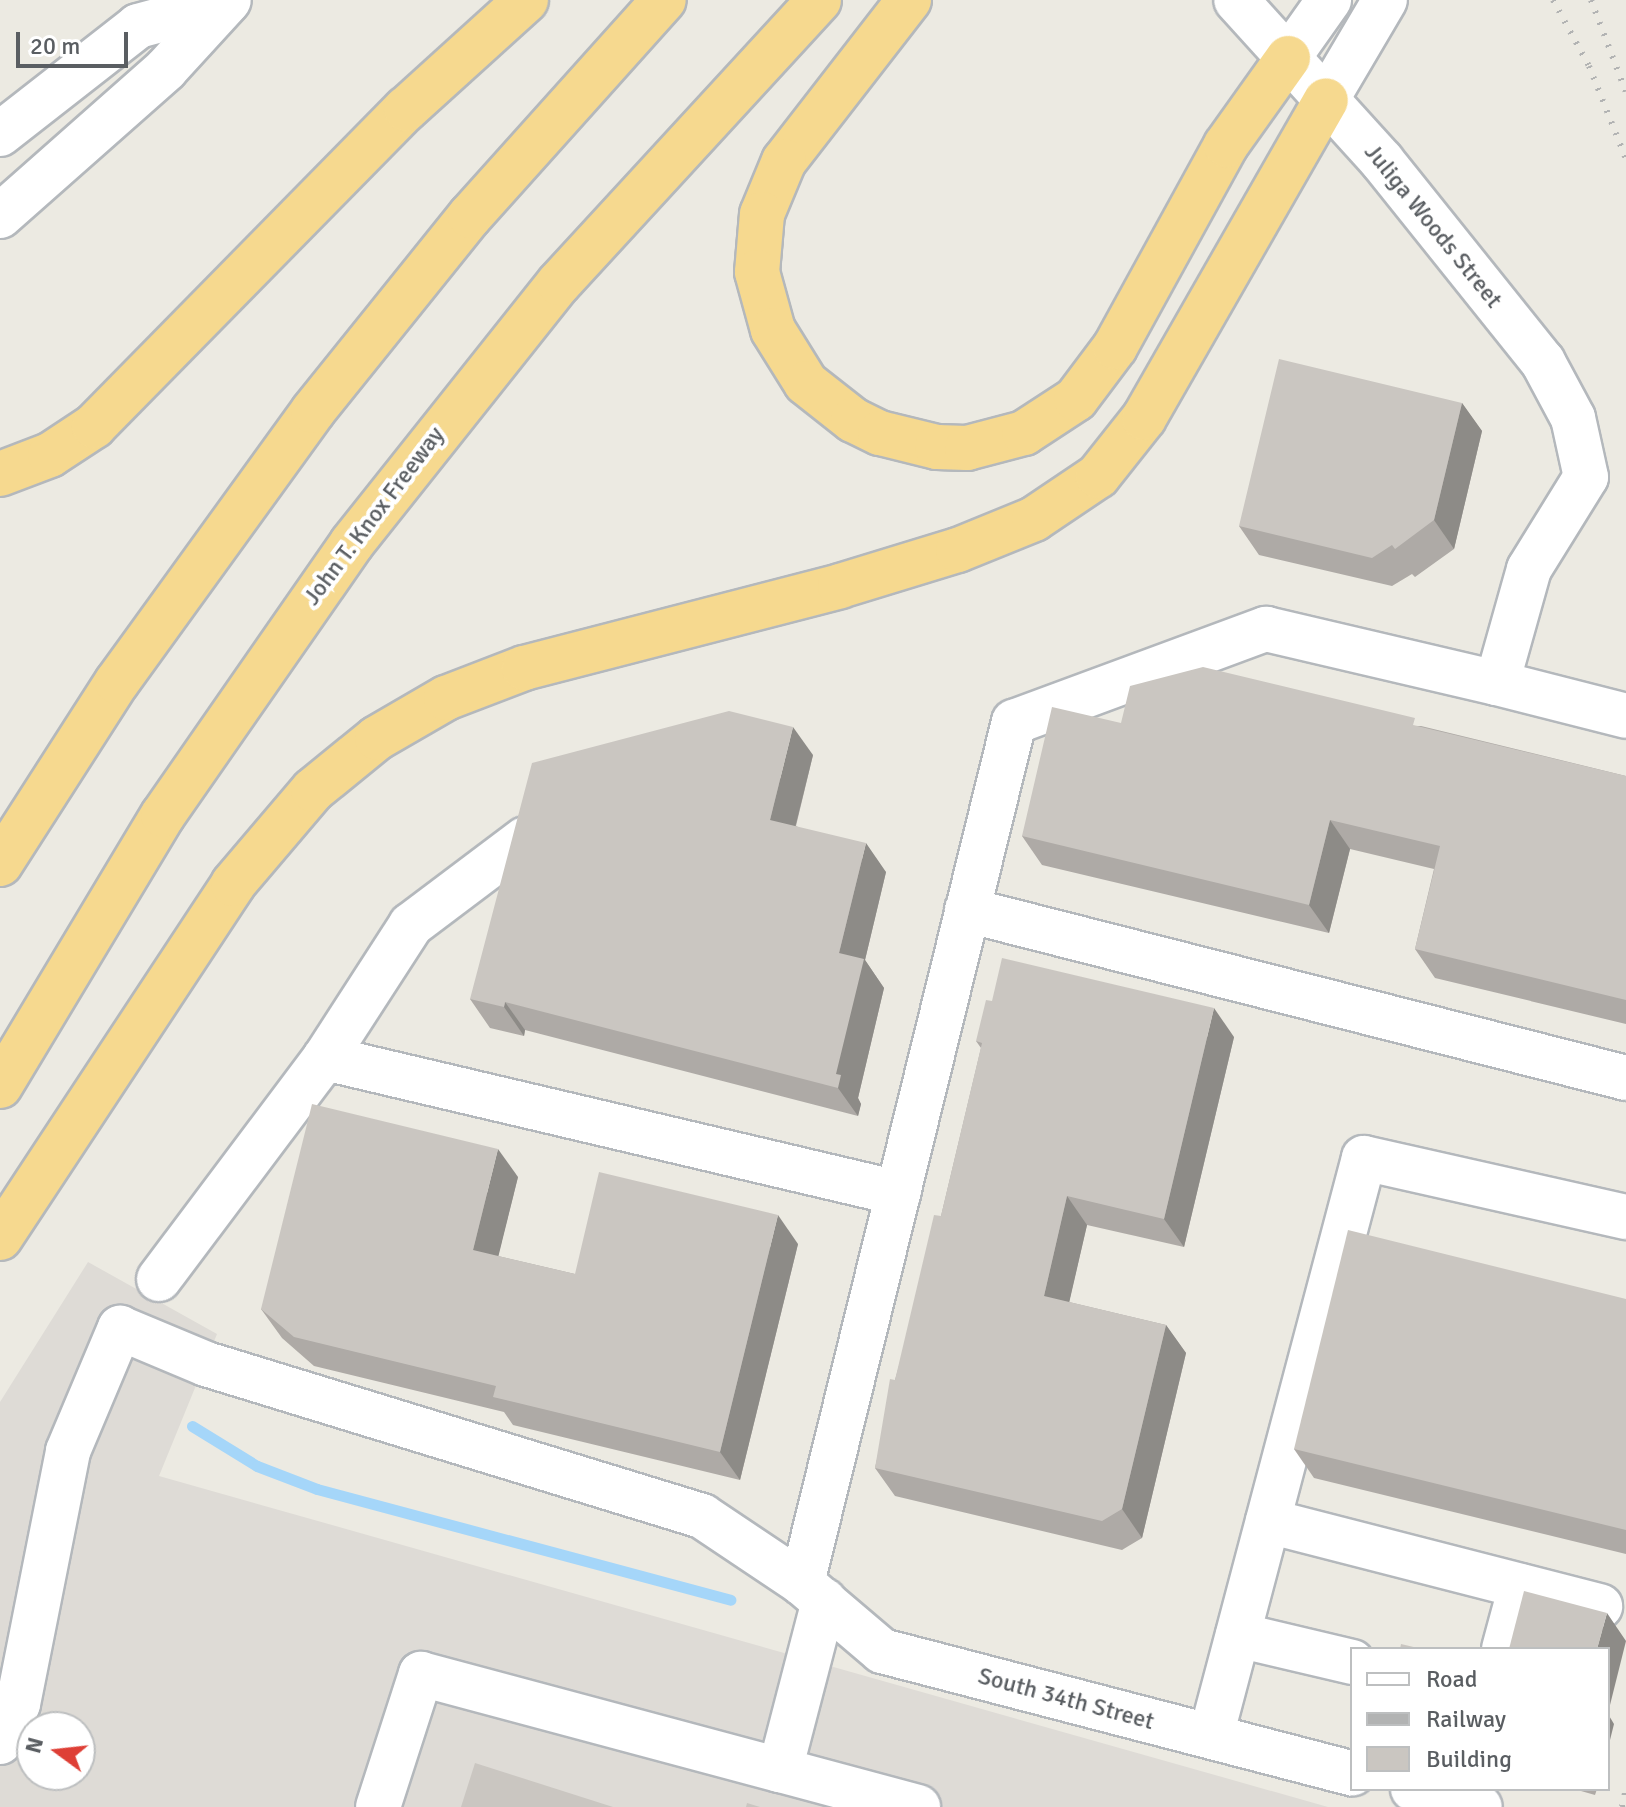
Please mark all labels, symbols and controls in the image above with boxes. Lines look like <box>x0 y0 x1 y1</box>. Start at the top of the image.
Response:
scale bar <box>20 16 132 66</box>
text: 20 m <box>30 31 80 61</box>
street label: Juliga Woods Street <box>1358 138 1508 314</box>
street label: John T. Knox Freeway <box>297 421 451 611</box>
legend <box>1350 1647 1610 1791</box>
street label: South 34th Street <box>975 1662 1157 1736</box>
text: Road <box>1426 1664 1477 1694</box>
text: Railway <box>1426 1704 1506 1734</box>
north arrow <box>16 1711 96 1791</box>
text: N <box>19 1734 49 1756</box>
text: Building <box>1426 1744 1512 1774</box>

